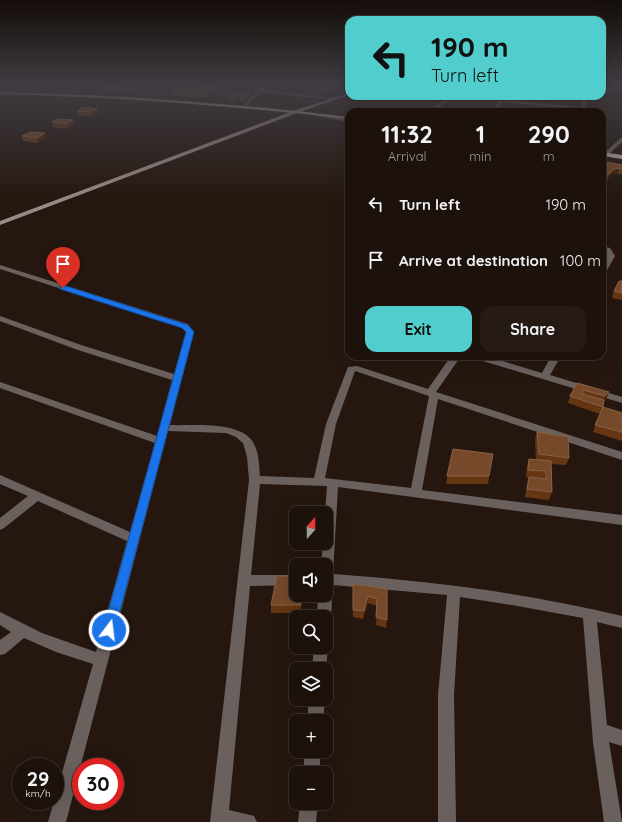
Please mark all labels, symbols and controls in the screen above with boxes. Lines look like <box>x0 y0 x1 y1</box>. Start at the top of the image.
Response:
text: 190 m <box>431 29 509 64</box>
icon: left <box>365 32 417 84</box>
text: Turn left <box>431 64 499 87</box>
text: 11:32 <box>381 119 433 149</box>
text: 1 <box>476 119 485 149</box>
text: 290 <box>528 119 570 149</box>
text: Arrival <box>388 148 427 164</box>
text: min <box>469 148 491 164</box>
text: m <box>543 148 555 164</box>
icon: left <box>365 193 387 215</box>
text: Turn left <box>399 195 461 214</box>
text: 190 m <box>545 195 586 214</box>
pin <box>46 247 80 288</box>
icon: arrive <box>365 249 387 271</box>
text: Arrive at destination <box>399 251 548 270</box>
text: 100 m <box>560 251 601 270</box>
icon: arrive <box>52 253 74 275</box>
button: Exit <box>365 306 472 352</box>
button: Share <box>480 306 586 352</box>
north arrow <box>289 506 333 550</box>
map controls <box>289 506 333 810</box>
button: sound <box>289 558 333 602</box>
position arrow <box>88 609 130 651</box>
button: search <box>289 610 333 654</box>
button: layers <box>289 662 333 706</box>
button: + <box>289 714 333 758</box>
speed limit sign: 30 <box>72 758 124 810</box>
text: 29 <box>27 766 49 791</box>
button: − <box>289 766 333 810</box>
text: km/h <box>25 787 51 800</box>

